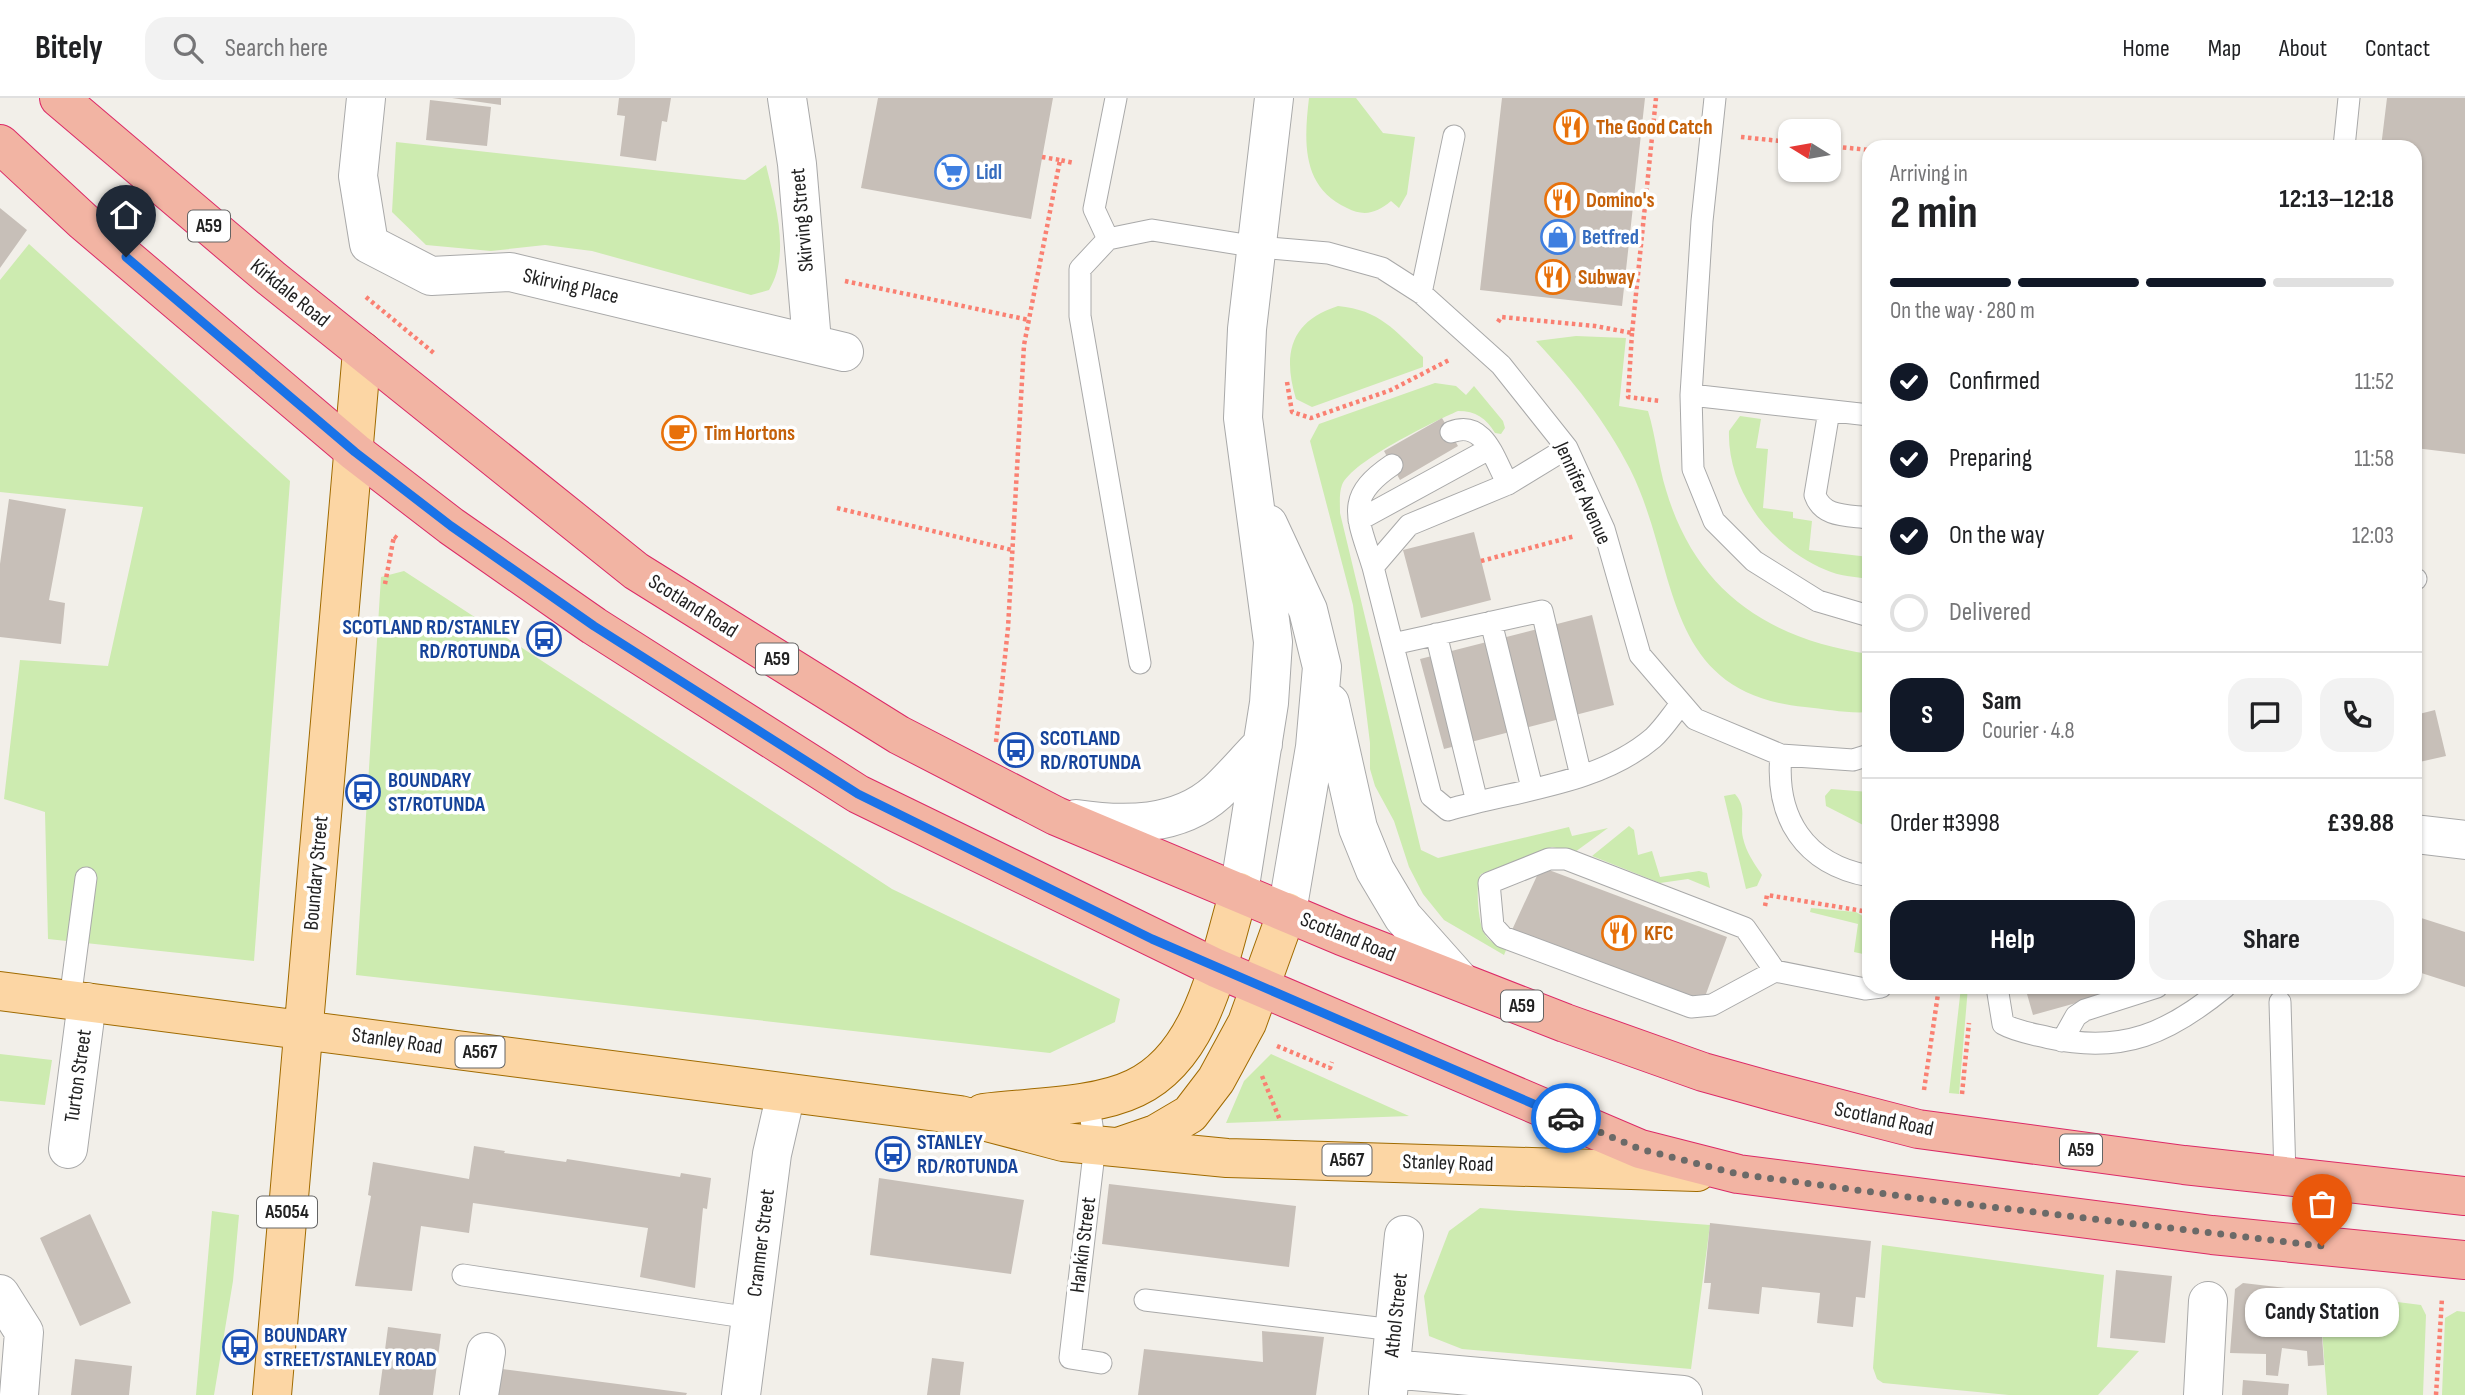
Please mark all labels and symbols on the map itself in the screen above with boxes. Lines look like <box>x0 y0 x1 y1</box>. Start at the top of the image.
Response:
restaurant icon: The Good Catch <box>1552 108 1590 146</box>
place label: The Good Catch <box>1596 115 1713 140</box>
north arrow <box>1778 119 1841 182</box>
supermarket icon: Lidl <box>933 153 971 191</box>
place label: Lidl <box>976 160 1002 185</box>
street label: Skirving Street <box>785 167 819 273</box>
restaurant icon: Domino's <box>1543 181 1581 219</box>
pin <box>96 185 156 257</box>
place label: Domino's <box>1586 188 1655 213</box>
road number: A59 <box>188 210 230 242</box>
shop icon: Betfred <box>1539 218 1577 256</box>
place label: Betfred <box>1582 225 1639 250</box>
street label: Kirkdale Road <box>245 253 335 333</box>
restaurant icon: Subway <box>1534 258 1572 296</box>
street label: Skirving Place <box>521 263 621 309</box>
place label: Subway <box>1578 265 1636 290</box>
cafe icon: Tim Hortons <box>660 414 698 452</box>
place label: Tim Hortons <box>704 421 795 446</box>
street label: Jennifer Avenue <box>1549 437 1617 548</box>
street label: Scotland Road <box>644 569 742 643</box>
place label: SCOTLAND RD/STANLEY RD/ROTUNDA <box>342 615 521 664</box>
bus stop icon: SCOTLAND RD/STANLEY RD/ROTUNDA <box>525 620 563 658</box>
road number: A59 <box>756 644 798 674</box>
place label: SCOTLAND RD/ROTUNDA <box>1040 726 1142 775</box>
bus stop icon: SCOTLAND RD/ROTUNDA <box>997 731 1035 769</box>
place label: BOUNDARY ST/ROTUNDA <box>388 768 486 817</box>
bus stop icon: BOUNDARY ST/ROTUNDA <box>344 773 382 811</box>
street label: Boundary Street <box>299 815 333 931</box>
street label: Scotland Road <box>1297 907 1399 967</box>
restaurant icon: KFC <box>1600 914 1638 952</box>
place label: KFC <box>1644 921 1674 946</box>
road number: A59 <box>1501 991 1543 1022</box>
street label: Stanley Road <box>350 1022 444 1060</box>
street label: Turton Street <box>59 1028 97 1124</box>
road number: A567 <box>456 1036 504 1068</box>
courier <box>1531 1083 1601 1153</box>
street label: Scotland Road <box>1832 1096 1936 1142</box>
place label: STANLEY RD/ROTUNDA <box>917 1130 1019 1179</box>
road number: A59 <box>2060 1134 2102 1166</box>
bus stop icon: STANLEY RD/ROTUNDA <box>874 1135 912 1173</box>
road number: A567 <box>1322 1144 1372 1176</box>
street label: Stanley Road <box>1402 1149 1494 1177</box>
pin <box>2292 1174 2352 1246</box>
street label: Cranmer Street <box>742 1188 780 1298</box>
road number: A5054 <box>257 1196 317 1228</box>
street label: Hankin Street <box>1065 1196 1101 1294</box>
street label: Athol Street <box>1379 1272 1413 1359</box>
callout: Candy Station <box>2245 1288 2399 1337</box>
place label: BOUNDARY STREET/STANLEY ROAD <box>264 1323 437 1372</box>
bus stop icon: BOUNDARY STREET/STANLEY ROAD <box>221 1328 259 1366</box>

